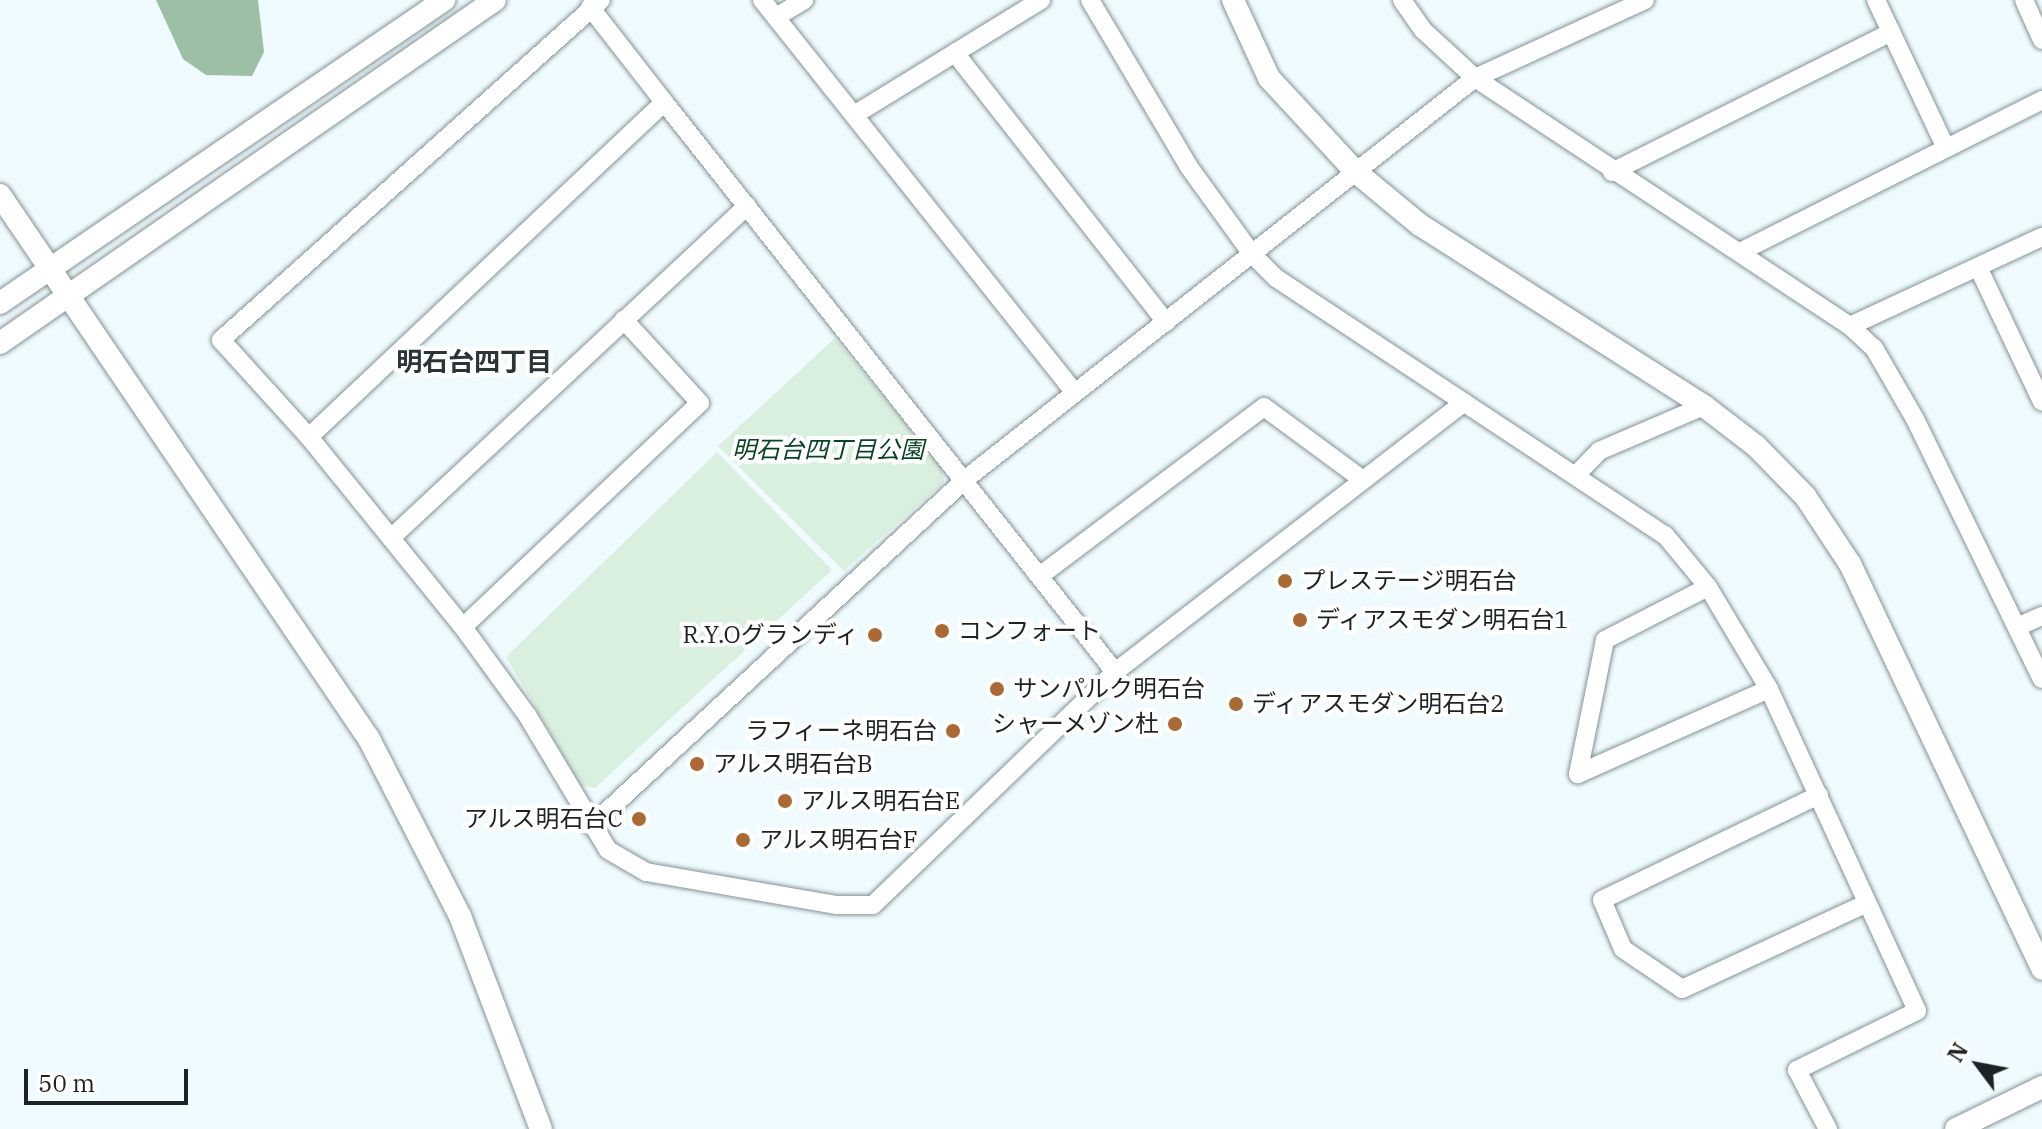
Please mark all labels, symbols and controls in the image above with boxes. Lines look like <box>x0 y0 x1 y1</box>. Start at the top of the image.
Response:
district label: 明石台四丁目 <box>396 346 552 378</box>
park label: 明石台四丁目公園 <box>732 436 924 464</box>
place label: プレステージ明石台 <box>1301 567 1517 595</box>
marker: プレステージ明石台 <box>1276 572 1294 590</box>
place label: ディアスモダン明石台1 <box>1316 606 1570 634</box>
marker: ディアスモダン明石台1 <box>1291 611 1309 629</box>
place label: コンフォート <box>958 617 1102 645</box>
place label: R.Y.Oグランディ <box>681 621 859 649</box>
marker: コンフォート <box>933 622 951 640</box>
marker: R.Y.Oグランディ <box>866 626 884 644</box>
place label: サンパルク明石台 <box>1013 675 1205 703</box>
marker: サンパルク明石台 <box>988 680 1006 698</box>
place label: ディアスモダン明石台2 <box>1252 690 1506 718</box>
marker: ディアスモダン明石台2 <box>1227 695 1245 713</box>
place label: シャーメゾン杜 <box>991 710 1159 738</box>
marker: シャーメゾン杜 <box>1166 715 1184 733</box>
place label: ラフィーネ明石台 <box>745 717 937 745</box>
marker: ラフィーネ明石台 <box>944 722 962 740</box>
place label: アルス明石台B <box>713 750 873 778</box>
marker: アルス明石台B <box>688 755 706 773</box>
place label: アルス明石台E <box>801 787 960 815</box>
marker: アルス明石台E <box>776 792 794 810</box>
place label: アルス明石台C <box>463 805 623 833</box>
marker: アルス明石台C <box>630 810 648 828</box>
place label: アルス明石台F <box>759 826 918 854</box>
marker: アルス明石台F <box>734 831 752 849</box>
north arrow <box>1938 1025 2018 1105</box>
text: N <box>1940 1037 1974 1067</box>
scale bar <box>28 1053 192 1103</box>
text: 50 m <box>38 1067 95 1099</box>

